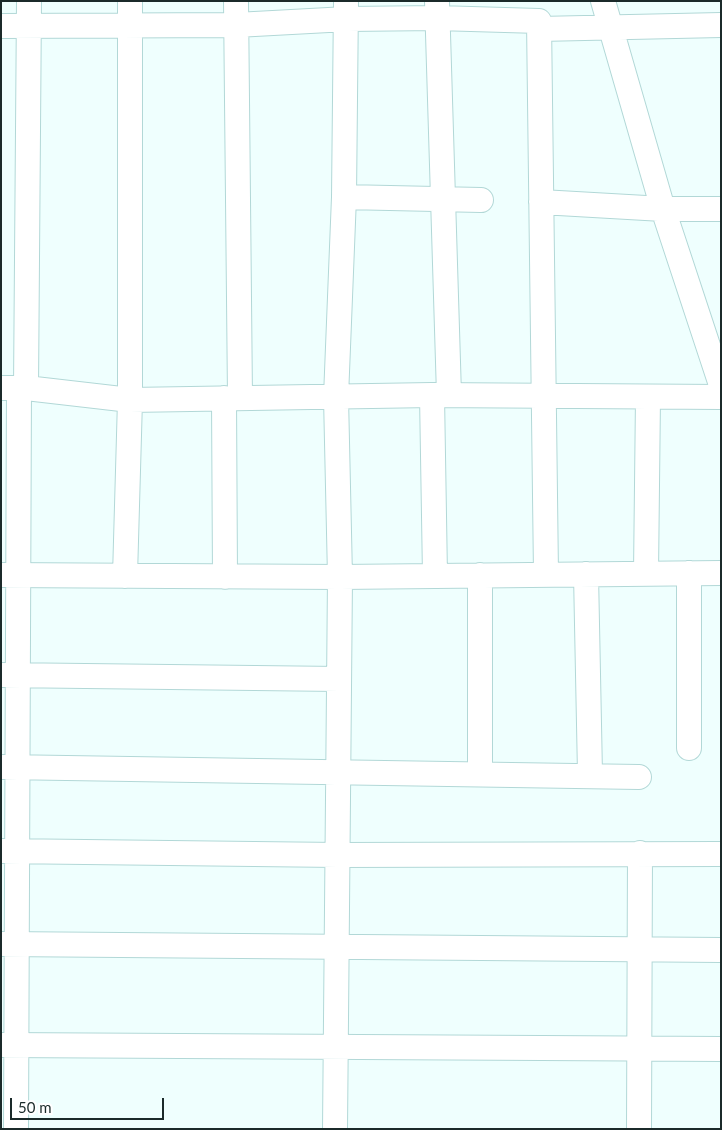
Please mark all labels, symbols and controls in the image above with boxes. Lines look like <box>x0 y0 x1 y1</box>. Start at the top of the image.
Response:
scale bar <box>12 1088 166 1120</box>
text: 50 m <box>18 1098 52 1116</box>

